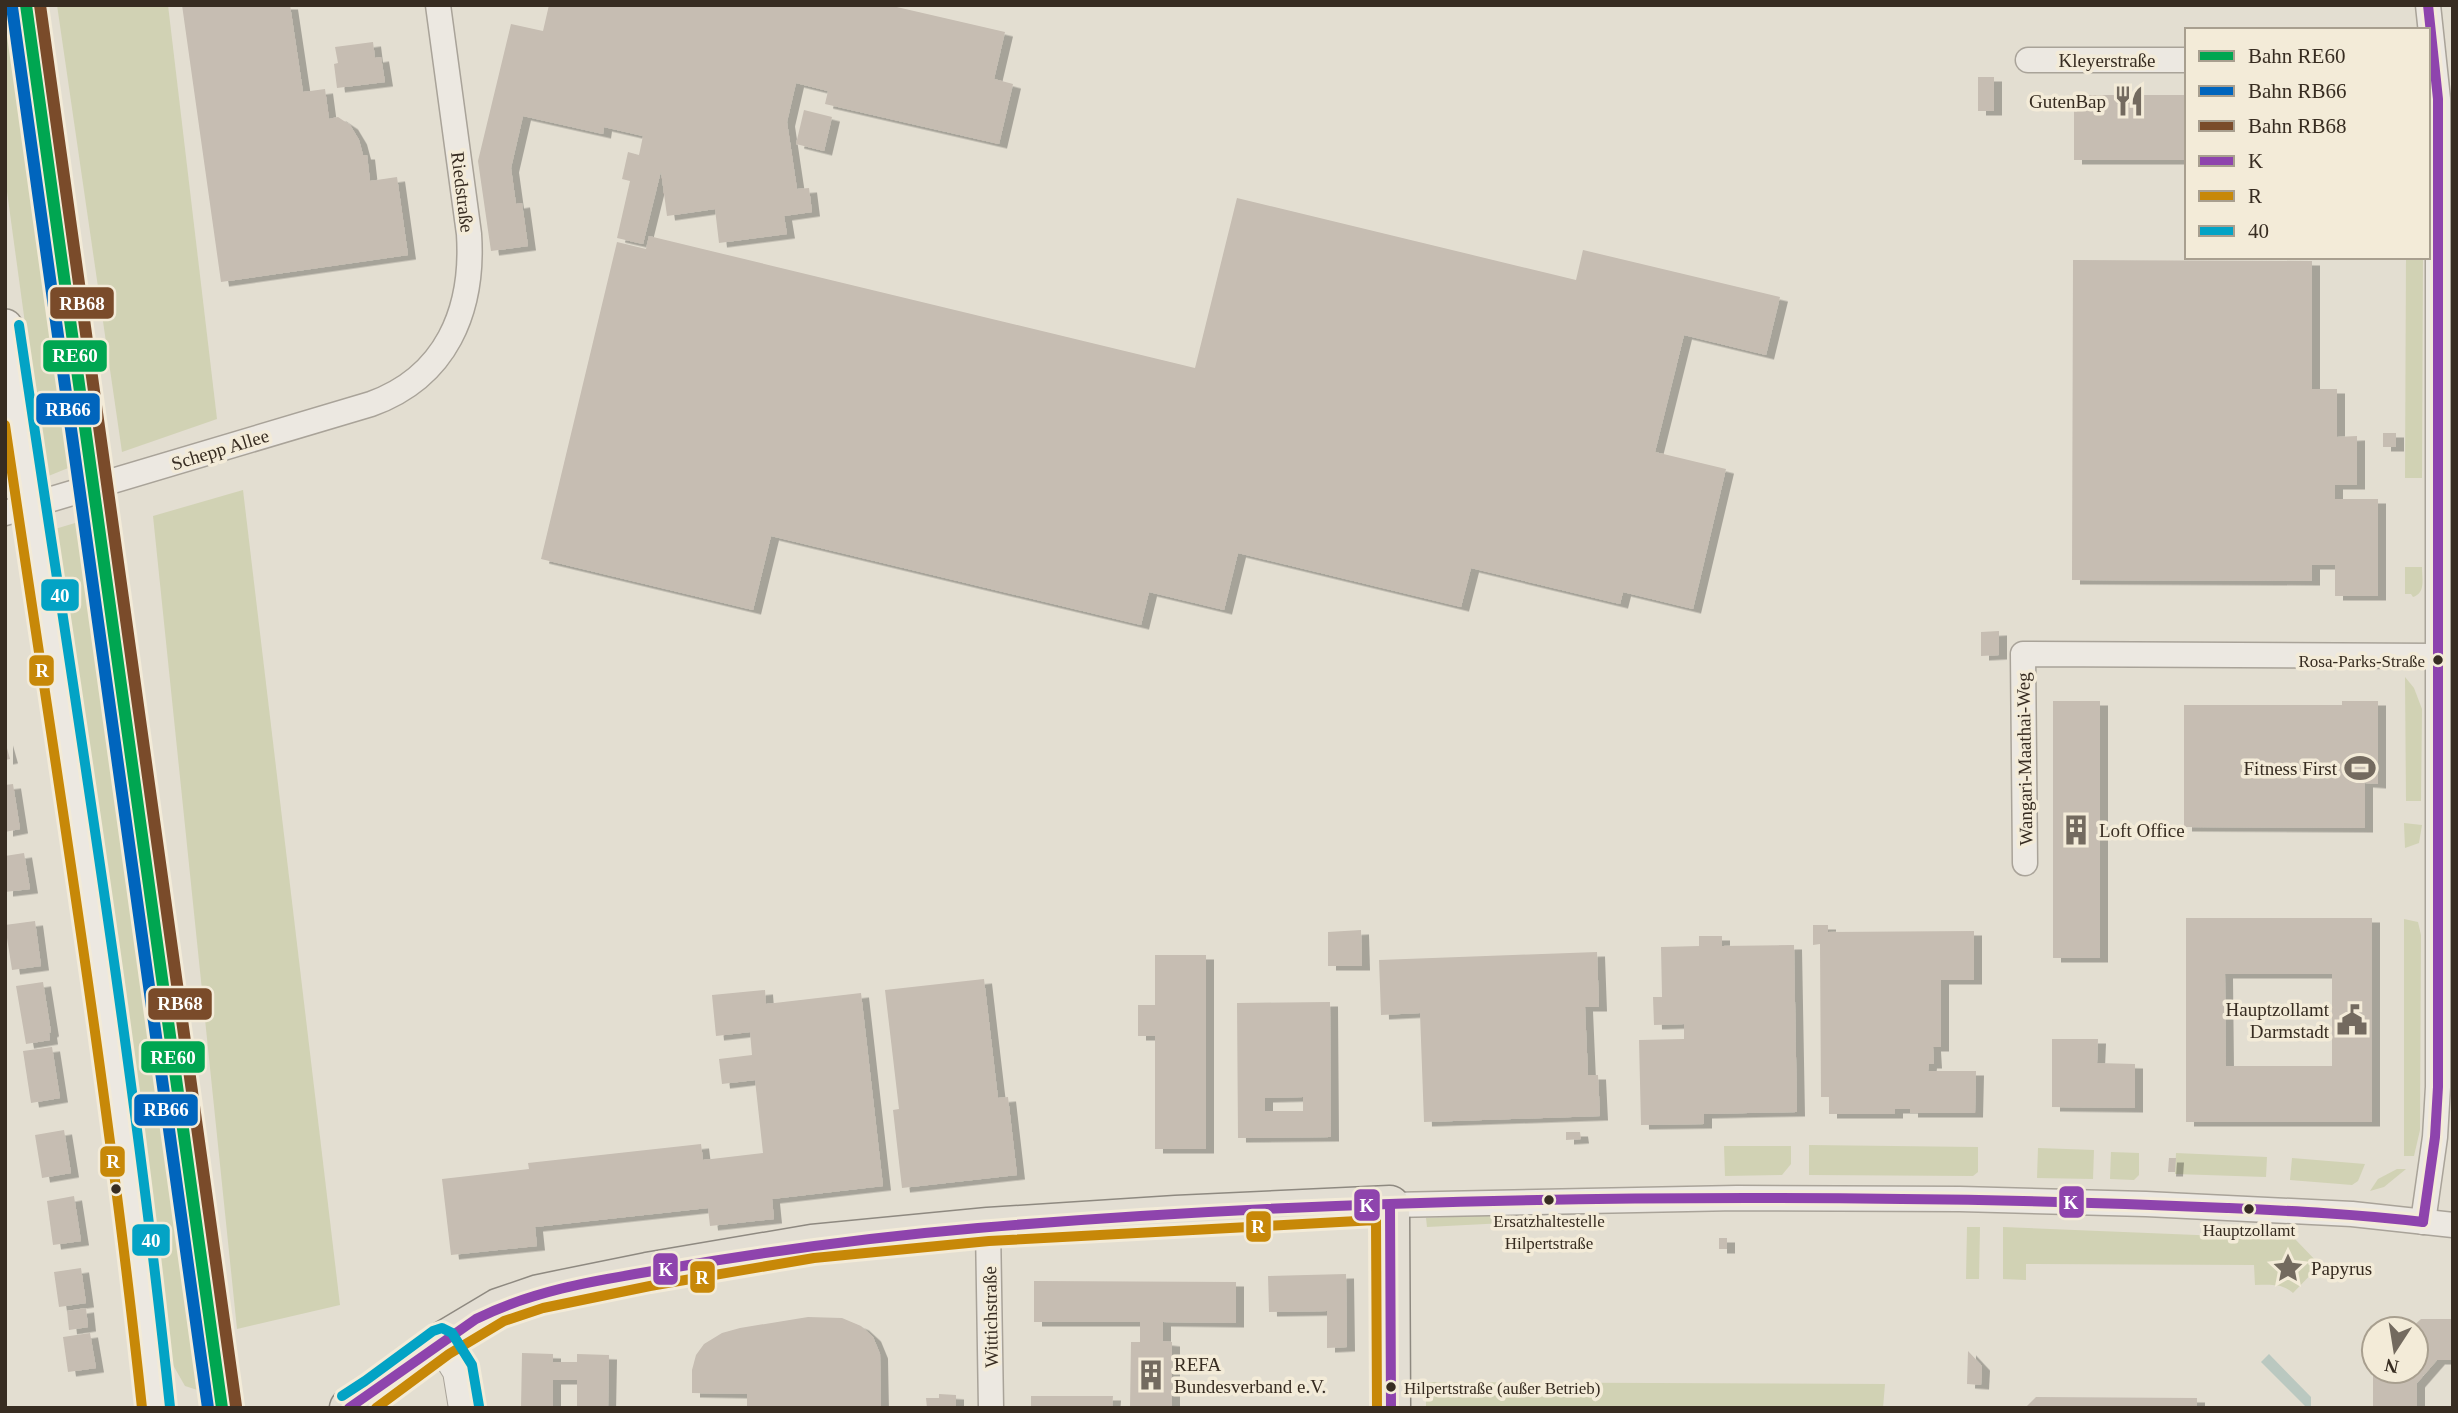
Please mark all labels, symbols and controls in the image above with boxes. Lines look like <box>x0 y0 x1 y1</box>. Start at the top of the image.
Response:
legend <box>2185 28 2430 259</box>
text: Bahn RE60 <box>2248 44 2345 68</box>
street label: Kleyerstraße <box>2058 50 2156 71</box>
text: Bahn RB66 <box>2248 79 2347 103</box>
restaurant icon: GutenBap <box>2112 84 2146 118</box>
place label: GutenBap <box>2029 91 2106 112</box>
text: Bahn RB68 <box>2248 114 2347 138</box>
text: K <box>2248 149 2263 173</box>
street label: Riedstraße <box>447 150 478 234</box>
text: R <box>2248 184 2262 208</box>
text: 40 <box>2248 219 2269 243</box>
line badge: RB68 <box>49 286 115 320</box>
text: RB68 <box>59 293 105 314</box>
line badge: RE60 <box>42 339 108 373</box>
text: RE60 <box>52 345 98 366</box>
line badge: RB66 <box>35 392 101 426</box>
text: RB66 <box>45 399 91 420</box>
street label: Schepp Allee <box>169 425 271 474</box>
line badge: 40 <box>40 578 80 612</box>
text: 40 <box>51 585 70 606</box>
place label: Rosa-Parks-Straße <box>2298 652 2425 671</box>
marker: Rosa-Parks-Straße <box>2431 653 2445 667</box>
line badge: R <box>28 654 55 687</box>
text: R <box>35 660 49 681</box>
street label: Wangari-Maathai-Weg <box>2012 672 2037 846</box>
sports icon: Fitness First <box>2343 751 2377 785</box>
place label: Fitness First <box>2244 758 2338 779</box>
building icon: Loft Office <box>2059 813 2093 847</box>
place label: Loft Office <box>2099 820 2185 841</box>
line badge: RB68 <box>147 987 213 1021</box>
text: RB68 <box>157 993 203 1014</box>
place label: Hauptzollamt Darmstadt <box>2226 999 2330 1042</box>
public building icon: Hauptzollamt Darmstadt <box>2335 1003 2369 1037</box>
line badge: RE60 <box>140 1040 206 1074</box>
text: RE60 <box>150 1047 196 1068</box>
line badge: RB66 <box>133 1093 199 1127</box>
text: RB66 <box>143 1099 189 1120</box>
line badge: R <box>99 1145 126 1178</box>
text: R <box>106 1151 120 1172</box>
unlabelled marker <box>109 1182 123 1196</box>
line badge: K <box>2058 1185 2085 1219</box>
line badge: K <box>1353 1188 1381 1222</box>
text: K <box>2064 1192 2079 1213</box>
marker: Ersatzhaltestelle Hilpertstraße <box>1542 1193 1556 1207</box>
text: K <box>1360 1195 1375 1216</box>
marker: Hauptzollamt <box>2242 1202 2256 1216</box>
line badge: R <box>1245 1210 1272 1243</box>
place label: Ersatzhaltestelle Hilpertstraße <box>1493 1212 1605 1253</box>
text: R <box>1251 1216 1265 1237</box>
place label: Hauptzollamt <box>2203 1221 2296 1240</box>
line badge: 40 <box>131 1223 171 1257</box>
text: 40 <box>142 1230 161 1251</box>
place icon: Papyrus <box>2271 1251 2305 1285</box>
line badge: K <box>652 1252 679 1286</box>
place label: Papyrus <box>2311 1258 2372 1279</box>
text: K <box>659 1259 674 1280</box>
line badge: R <box>689 1260 716 1294</box>
street label: Wittichstraße <box>979 1266 1002 1368</box>
text: R <box>695 1267 709 1288</box>
north arrow <box>2360 1315 2430 1385</box>
place label: REFA Bundesverband e.V. <box>1174 1354 1326 1397</box>
text: N <box>2382 1354 2400 1378</box>
building icon: REFA Bundesverband e.V. <box>1134 1358 1168 1392</box>
place label: Hilpertstraße (außer Betrieb) <box>1404 1379 1600 1398</box>
marker: Hilpertstraße (außer Betrieb) <box>1384 1380 1398 1394</box>

